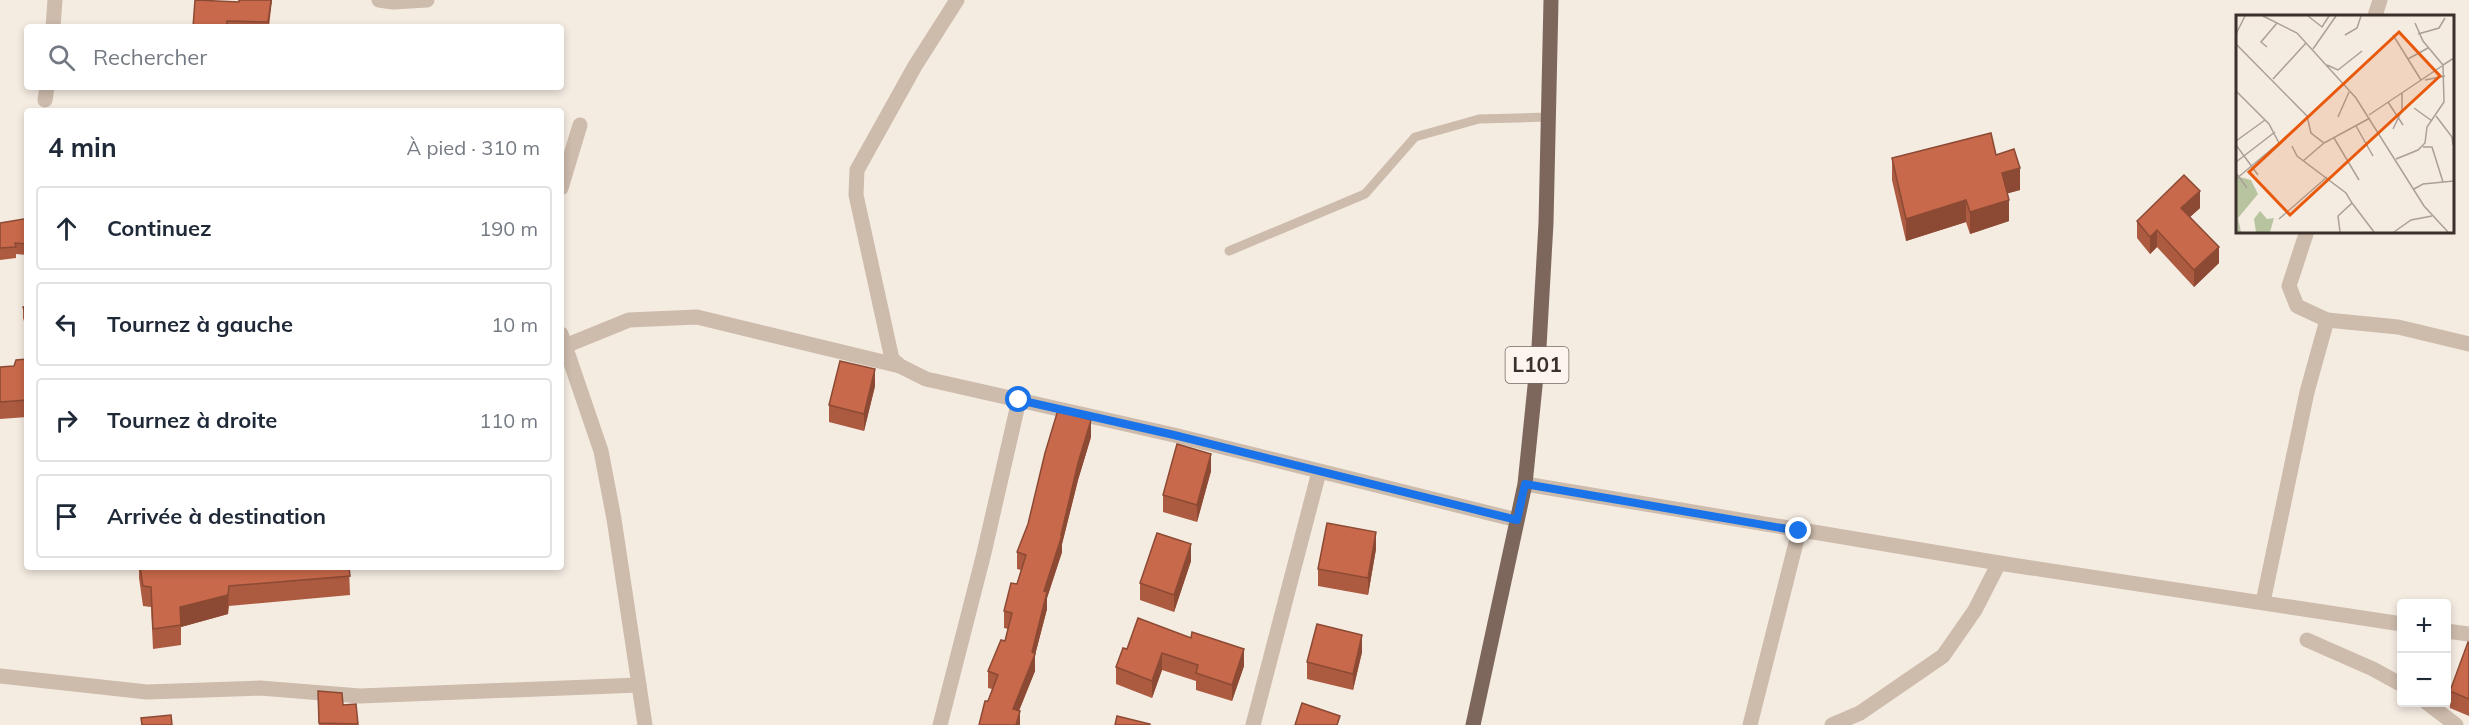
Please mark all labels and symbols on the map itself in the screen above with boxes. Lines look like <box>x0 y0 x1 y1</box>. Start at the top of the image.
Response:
inset map <box>2236 15 2454 232</box>
road number: L101 <box>1506 347 1568 383</box>
route start <box>1005 386 1031 412</box>
route end <box>1785 517 1811 543</box>

